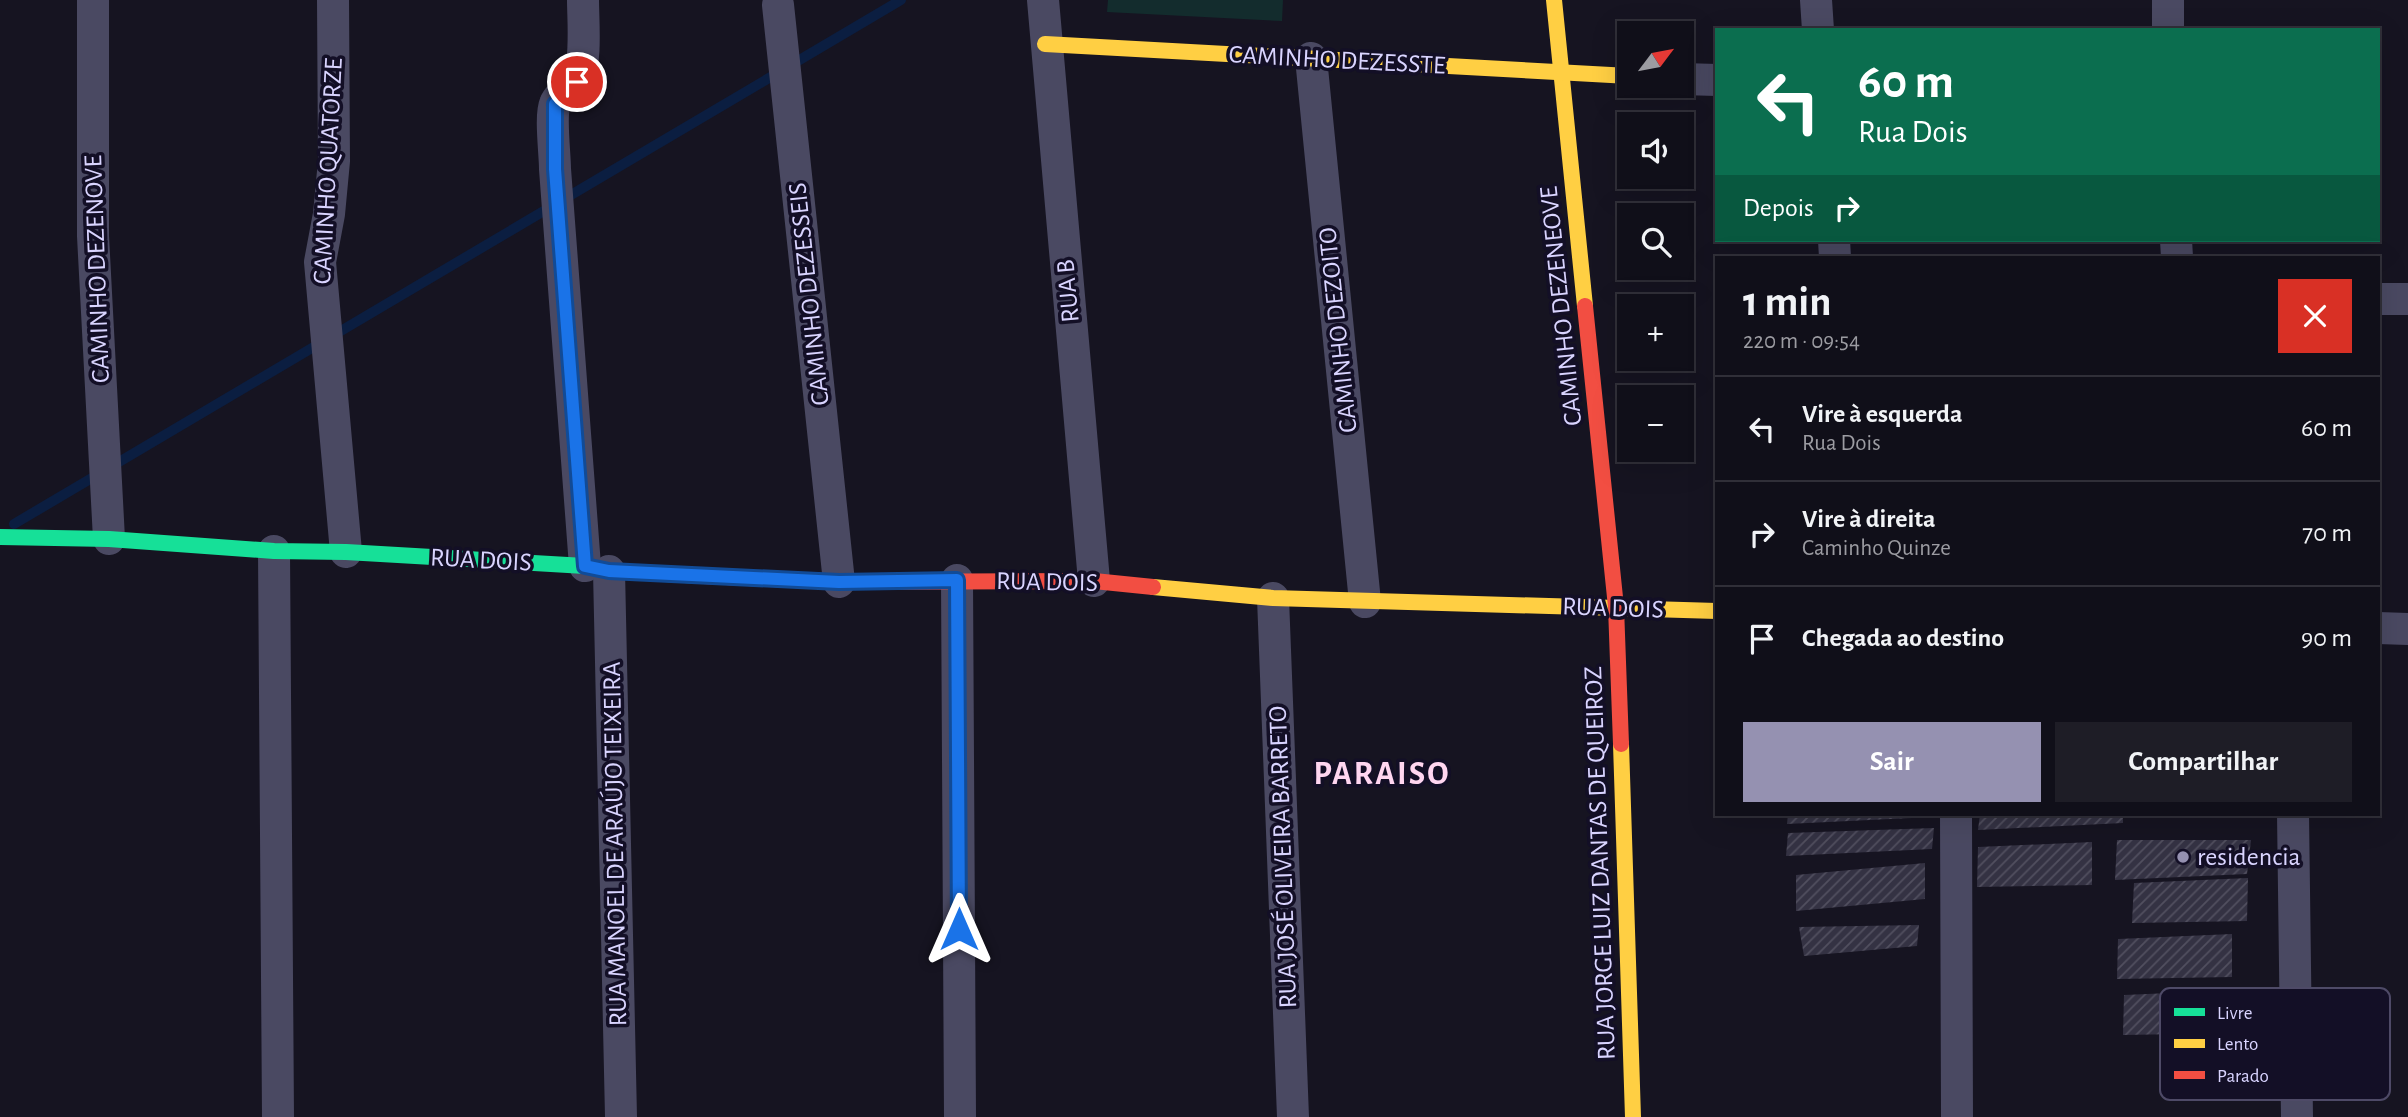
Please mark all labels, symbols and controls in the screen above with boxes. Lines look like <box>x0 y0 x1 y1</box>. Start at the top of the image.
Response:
north arrow <box>1617 21 1694 98</box>
map controls <box>1617 21 1694 462</box>
street label: CAMINHO DEZESSTE <box>1228 41 1446 79</box>
pin <box>547 52 607 112</box>
icon: left <box>1743 56 1834 147</box>
street label: CAMINHO QUATORZE <box>309 57 347 285</box>
text: 60 m <box>1858 58 1954 107</box>
icon: arrive <box>558 63 596 101</box>
button: sound <box>1617 112 1694 189</box>
text: Rua Dois <box>1858 116 1967 148</box>
street label: CAMINHO DEZENOVE <box>80 155 114 383</box>
street label: CAMINHO DEZESSEIS <box>784 181 834 407</box>
street label: CAMINHO DEZENEOVE <box>1535 185 1587 427</box>
icon: right <box>1828 189 1866 227</box>
text: Depois <box>1743 195 1814 221</box>
button: search <box>1617 203 1694 280</box>
street label: CAMINHO DEZOITO <box>1314 226 1362 434</box>
street label: RUA B <box>1052 258 1084 324</box>
button: close <box>2278 279 2352 353</box>
text: 1 min <box>1743 281 1832 323</box>
button: + <box>1617 294 1694 371</box>
text: 220 m · 09:54 <box>1743 330 1860 353</box>
button: − <box>1617 385 1694 462</box>
text: Vire à esquerda <box>1802 401 1963 427</box>
icon: left <box>1743 410 1781 448</box>
text: 60 m <box>2301 415 2352 441</box>
text: Rua Dois <box>1802 432 1881 455</box>
text: Vire à direita <box>1802 506 1936 532</box>
icon: right <box>1743 515 1781 553</box>
text: 70 m <box>2302 520 2352 546</box>
text: Caminho Quinze <box>1802 537 1951 560</box>
street label: RUA DOIS <box>430 544 532 576</box>
street label: RUA DOIS <box>996 568 1098 596</box>
street label: RUA DOIS <box>1562 593 1664 623</box>
icon: arrive <box>1743 620 1781 658</box>
text: Chegada ao destino <box>1802 625 2004 651</box>
text: 90 m <box>2301 625 2352 651</box>
street label: RUA MANOEL DE ARAÚJO TEIXEIRA <box>597 661 631 1027</box>
street label: RUA JORGE LUIZ DANTAS DE QUEIROZ <box>1580 666 1620 1060</box>
street label: RUA JOSÉ OLIVEIRA BARRETO <box>1263 705 1301 1009</box>
button: Sair <box>1743 722 2041 802</box>
button: Compartilhar <box>2055 722 2352 802</box>
district label: PARAISO <box>1314 758 1450 791</box>
place label: residencia <box>2197 844 2300 870</box>
marker: residencia <box>2175 849 2191 865</box>
position arrow <box>922 892 996 966</box>
legend <box>2160 988 2390 1100</box>
text: Livre <box>2217 1004 2252 1023</box>
text: Lento <box>2217 1035 2258 1054</box>
text: Parado <box>2217 1067 2269 1086</box>

